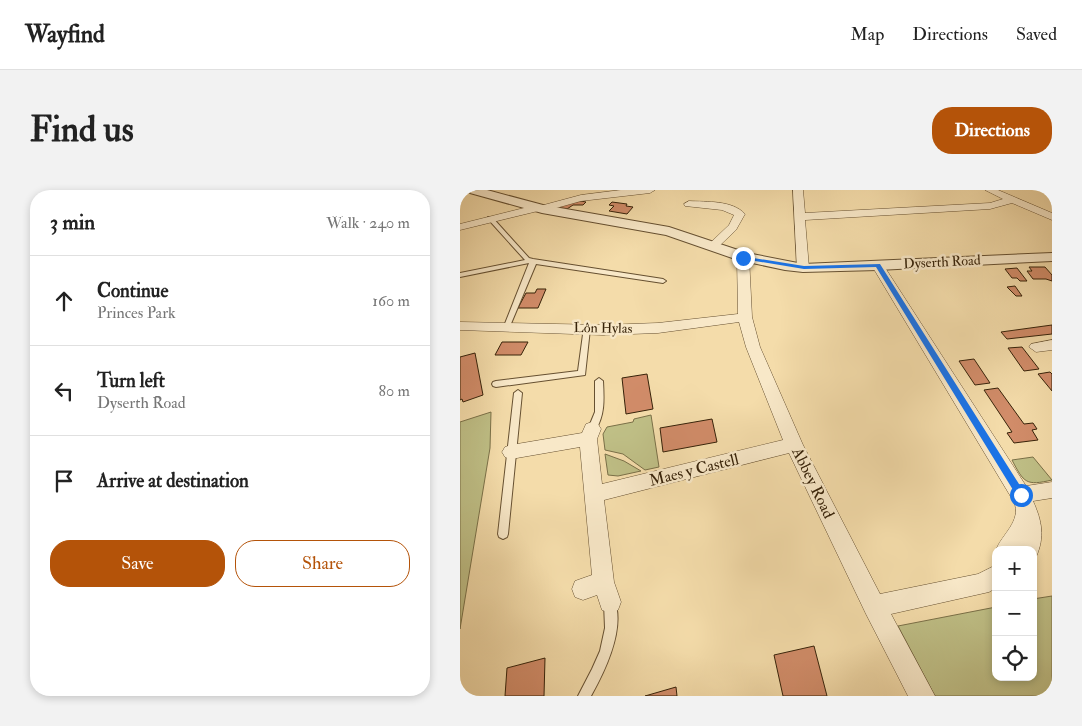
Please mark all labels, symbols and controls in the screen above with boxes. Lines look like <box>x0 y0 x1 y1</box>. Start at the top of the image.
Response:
text: Wayfind <box>25 19 105 50</box>
text: Map <box>851 23 884 46</box>
text: Directions <box>912 23 988 46</box>
text: Saved <box>1016 23 1057 46</box>
button: Directions <box>932 107 1052 154</box>
text: Find us <box>30 108 134 152</box>
text: 3 min <box>50 209 95 236</box>
text: Walk · 240 m <box>326 213 410 233</box>
route end <box>732 247 755 270</box>
street label: Dyserth Road <box>903 251 981 274</box>
text: Continue <box>97 279 168 303</box>
icon: ahead <box>50 287 78 315</box>
text: 160 m <box>372 291 410 311</box>
text: Princes Park <box>97 303 176 323</box>
street label: Lôn Hylas <box>574 319 633 338</box>
text: Turn left <box>97 369 165 393</box>
icon: left <box>50 377 78 405</box>
text: 80 m <box>379 381 410 401</box>
text: Dyserth Road <box>97 393 186 413</box>
street label: Abbey Road <box>787 443 839 522</box>
street label: Maes y Castell <box>647 449 741 491</box>
icon: arrive <box>50 467 78 495</box>
text: Arrive at destination <box>97 469 249 493</box>
route start <box>1010 484 1033 507</box>
button: Save <box>50 540 225 587</box>
button: Share <box>235 540 410 587</box>
map controls <box>992 546 1037 681</box>
button: + <box>992 546 1037 591</box>
button: − <box>992 591 1037 636</box>
button: locate <box>992 636 1037 681</box>

